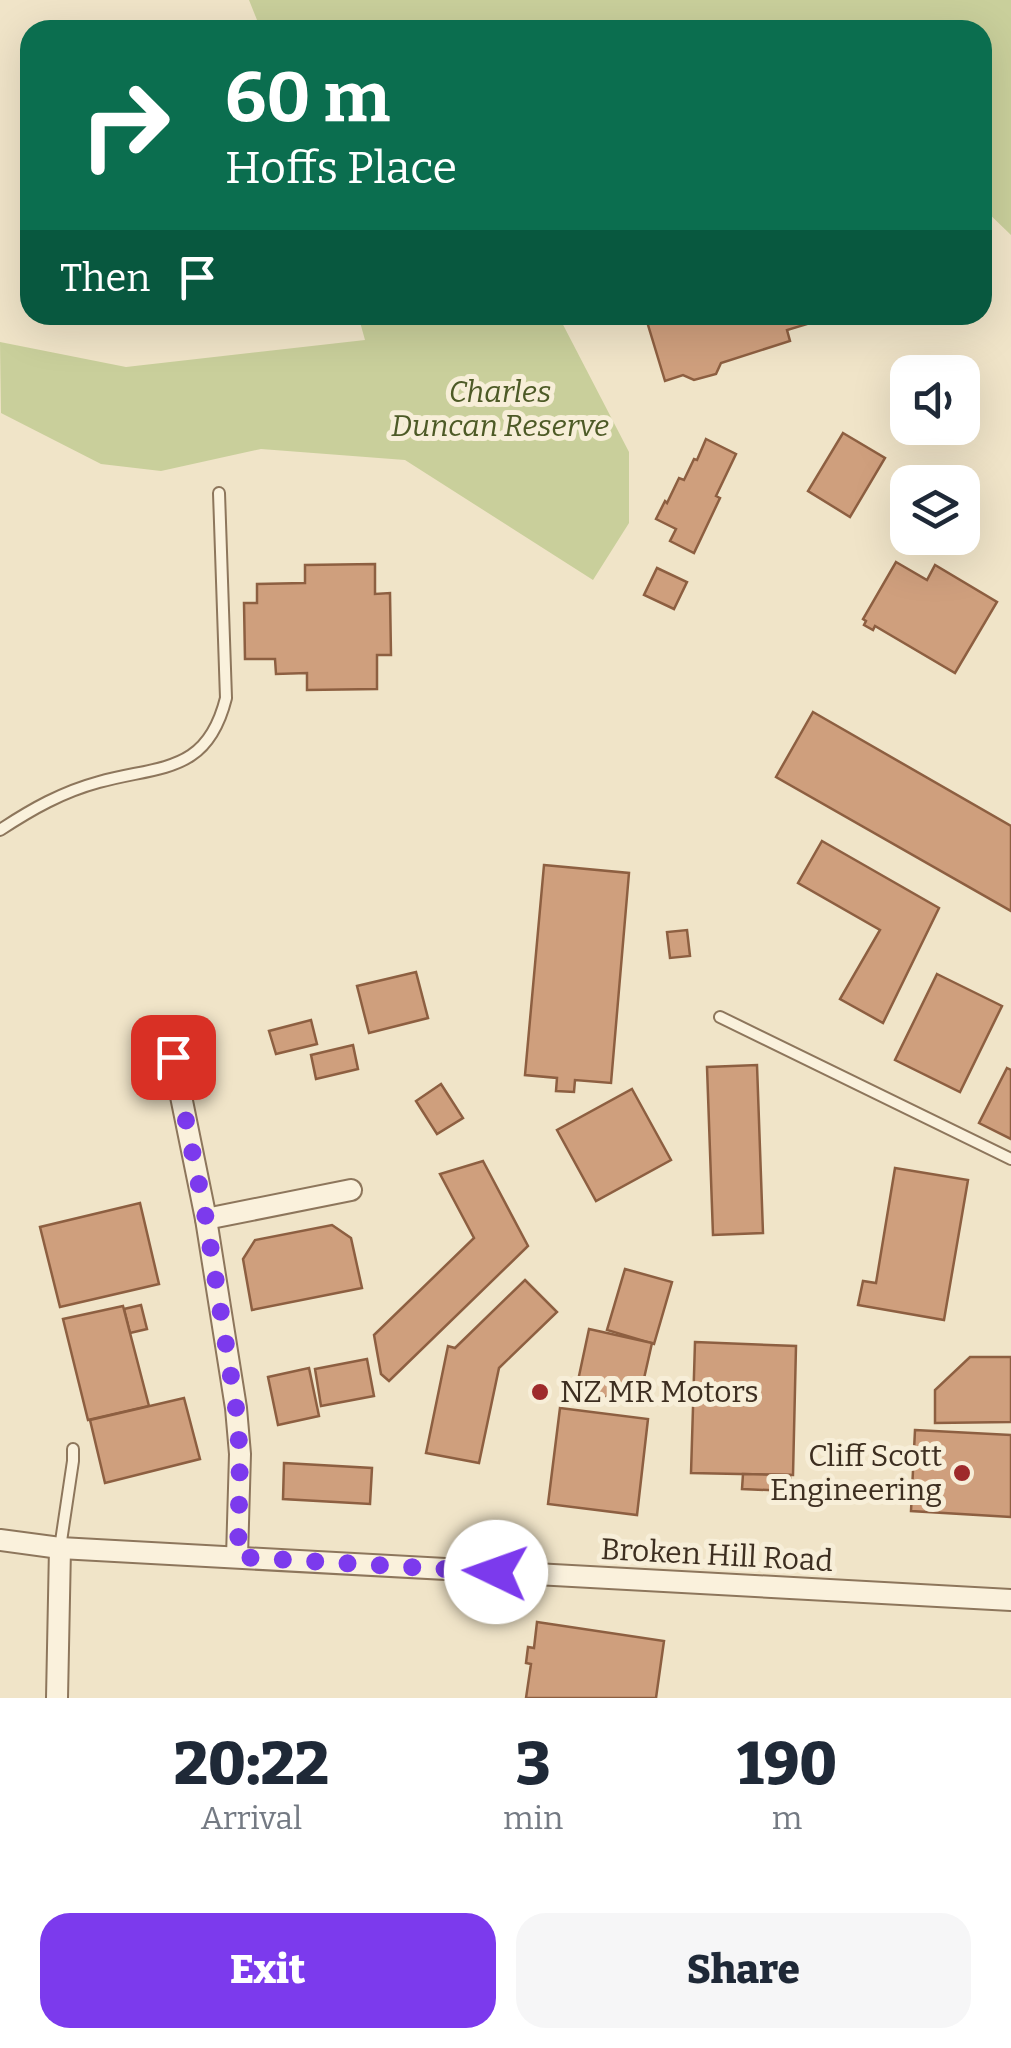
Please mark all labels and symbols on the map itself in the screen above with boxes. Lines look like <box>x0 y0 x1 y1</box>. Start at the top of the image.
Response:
park label: Charles Duncan Reserve <box>391 374 609 444</box>
pin <box>131 1015 216 1100</box>
place label: NZ MR Motors <box>560 1374 759 1410</box>
marker: NZ MR Motors <box>529 1381 551 1403</box>
place label: Cliff Scott Engineering <box>770 1438 942 1508</box>
marker: Cliff Scott Engineering <box>951 1462 973 1484</box>
position arrow <box>444 1520 548 1624</box>
street label: Broken Hill Road <box>600 1531 834 1579</box>

